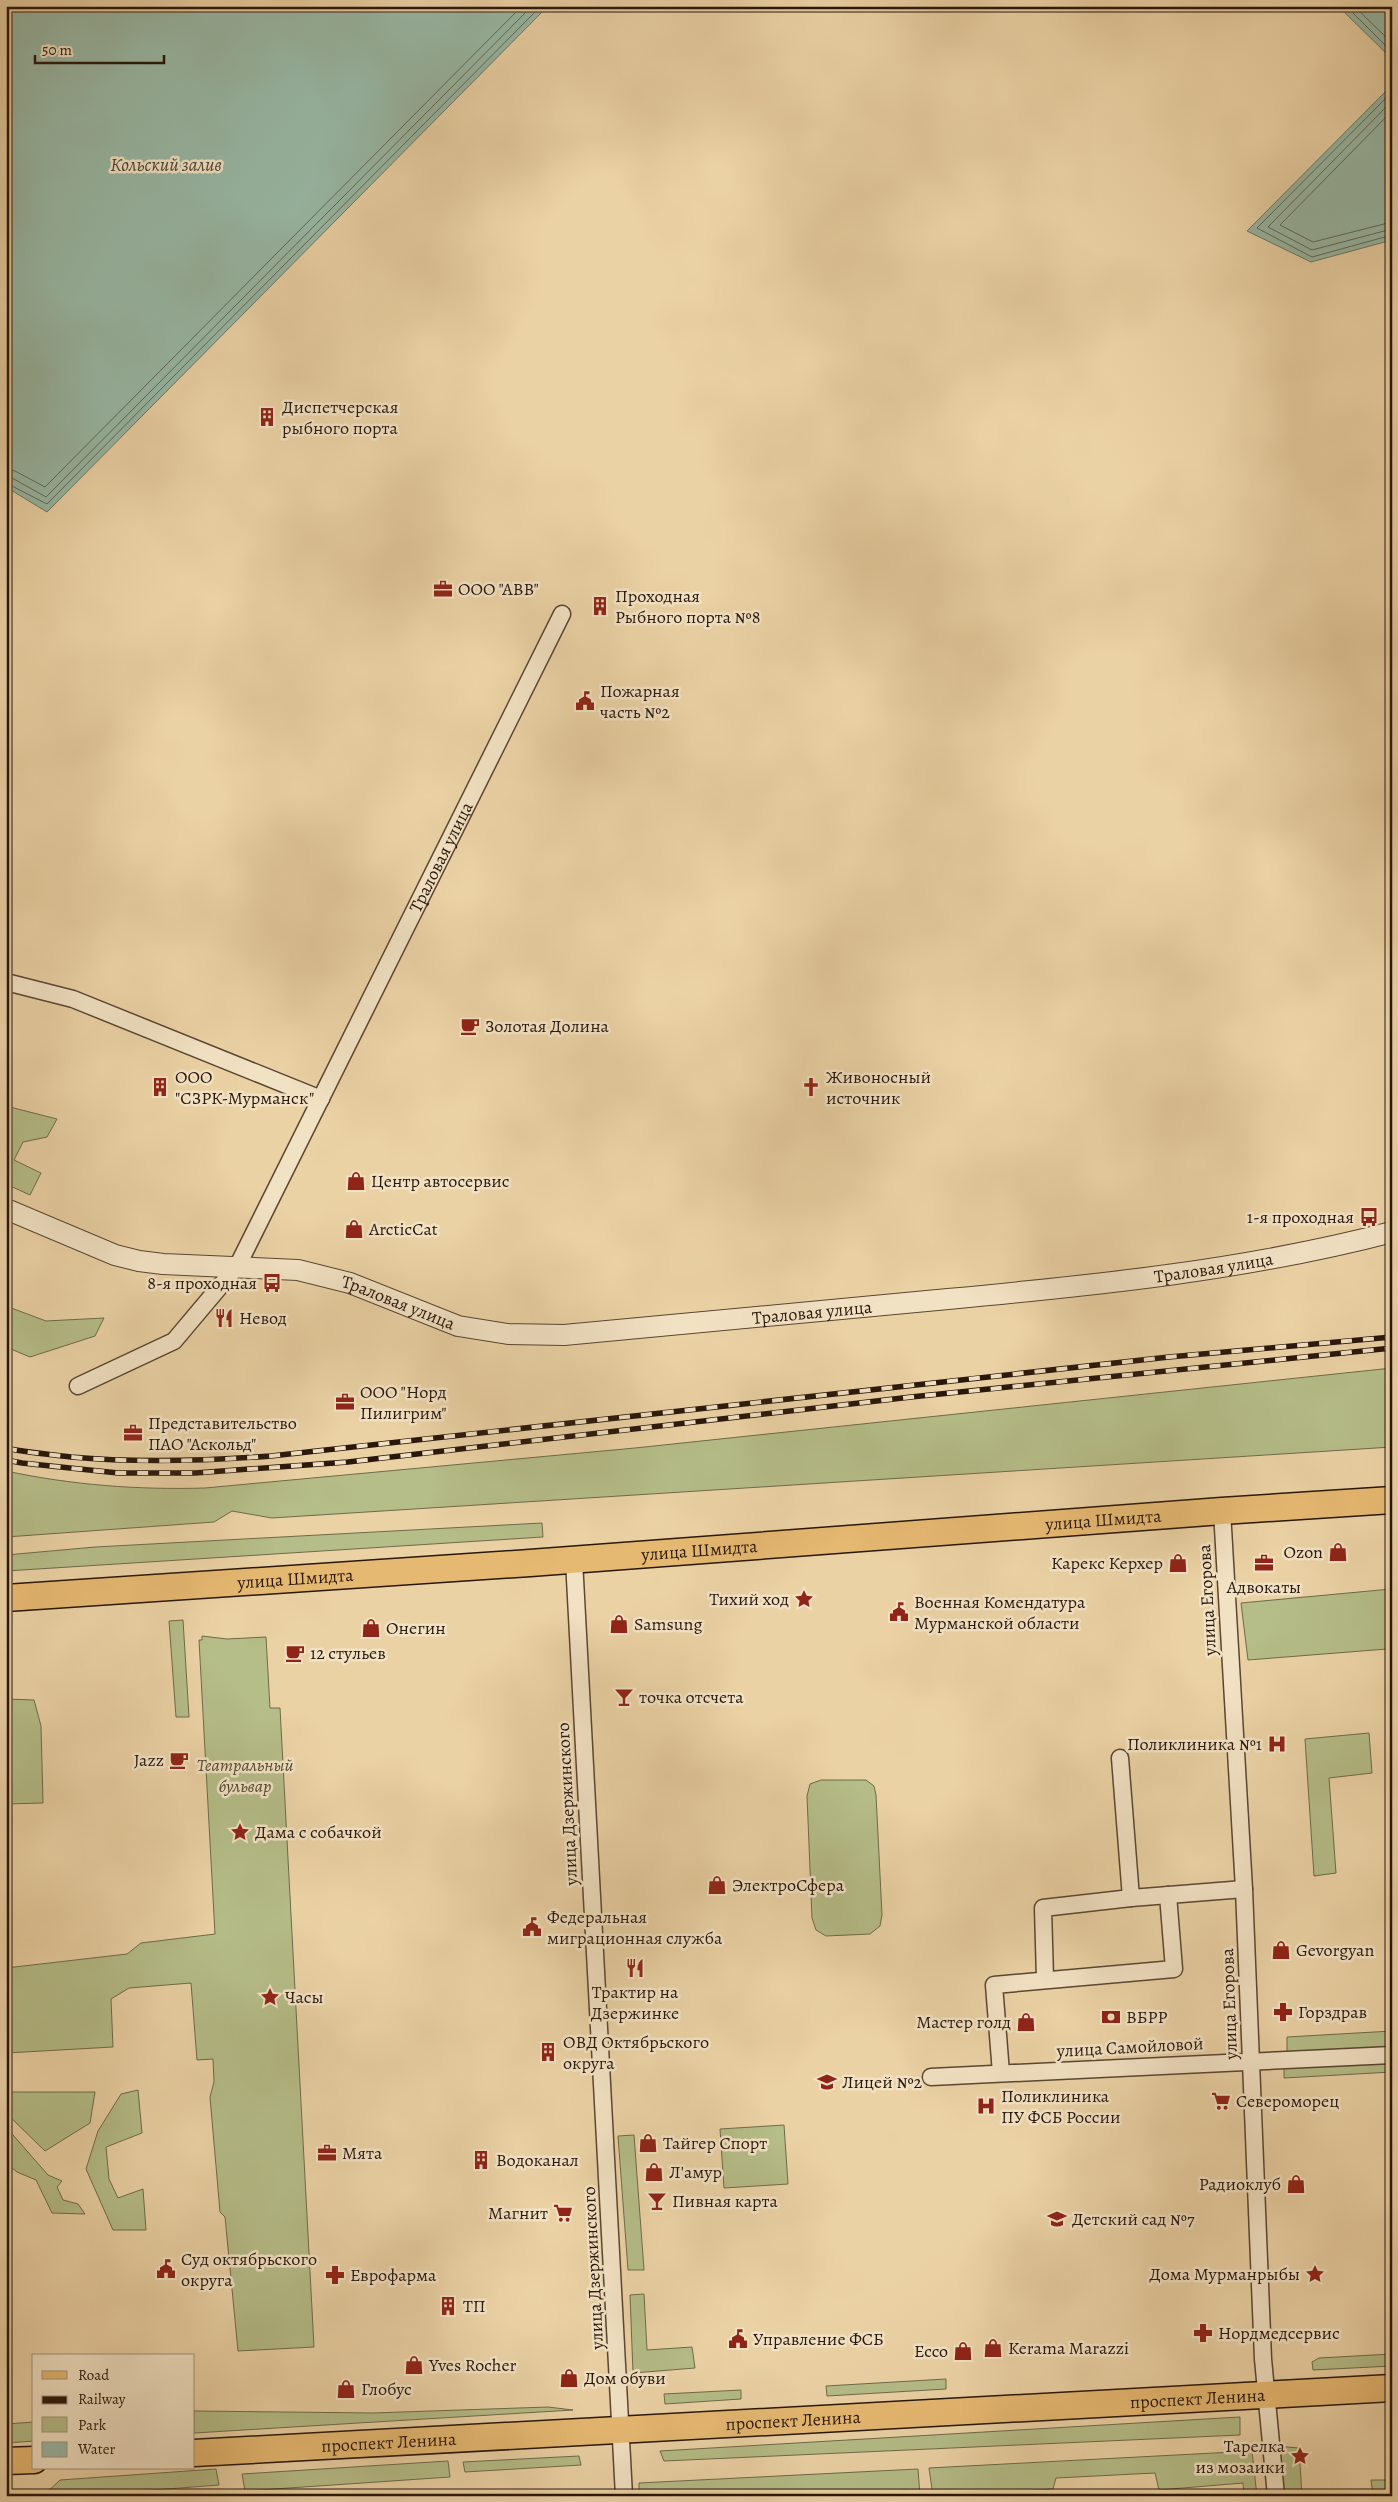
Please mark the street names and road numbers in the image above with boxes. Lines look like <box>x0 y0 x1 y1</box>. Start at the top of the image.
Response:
street label: Траловая улица <box>403 797 479 916</box>
street label: Траловая улица <box>1153 1246 1276 1289</box>
street label: Траловая улица <box>339 1269 459 1336</box>
street label: Траловая улица <box>751 1295 874 1330</box>
street label: улица Шмидта <box>1043 1504 1163 1536</box>
street label: улица Шмидта <box>639 1534 759 1567</box>
street label: улица Егорова <box>1192 1543 1222 1657</box>
street label: улица Шмидта <box>236 1563 355 1595</box>
street label: улица Дзержинского <box>551 1722 583 1887</box>
street label: улица Егорова <box>1215 1947 1243 2061</box>
street label: улица Самойловой <box>1055 2031 1204 2063</box>
street label: улица Дзержинского <box>577 2186 609 2351</box>
street label: проспект Ленина <box>1129 2383 1266 2414</box>
street label: проспект Ленина <box>725 2405 862 2436</box>
street label: проспект Ленина <box>320 2427 458 2458</box>

